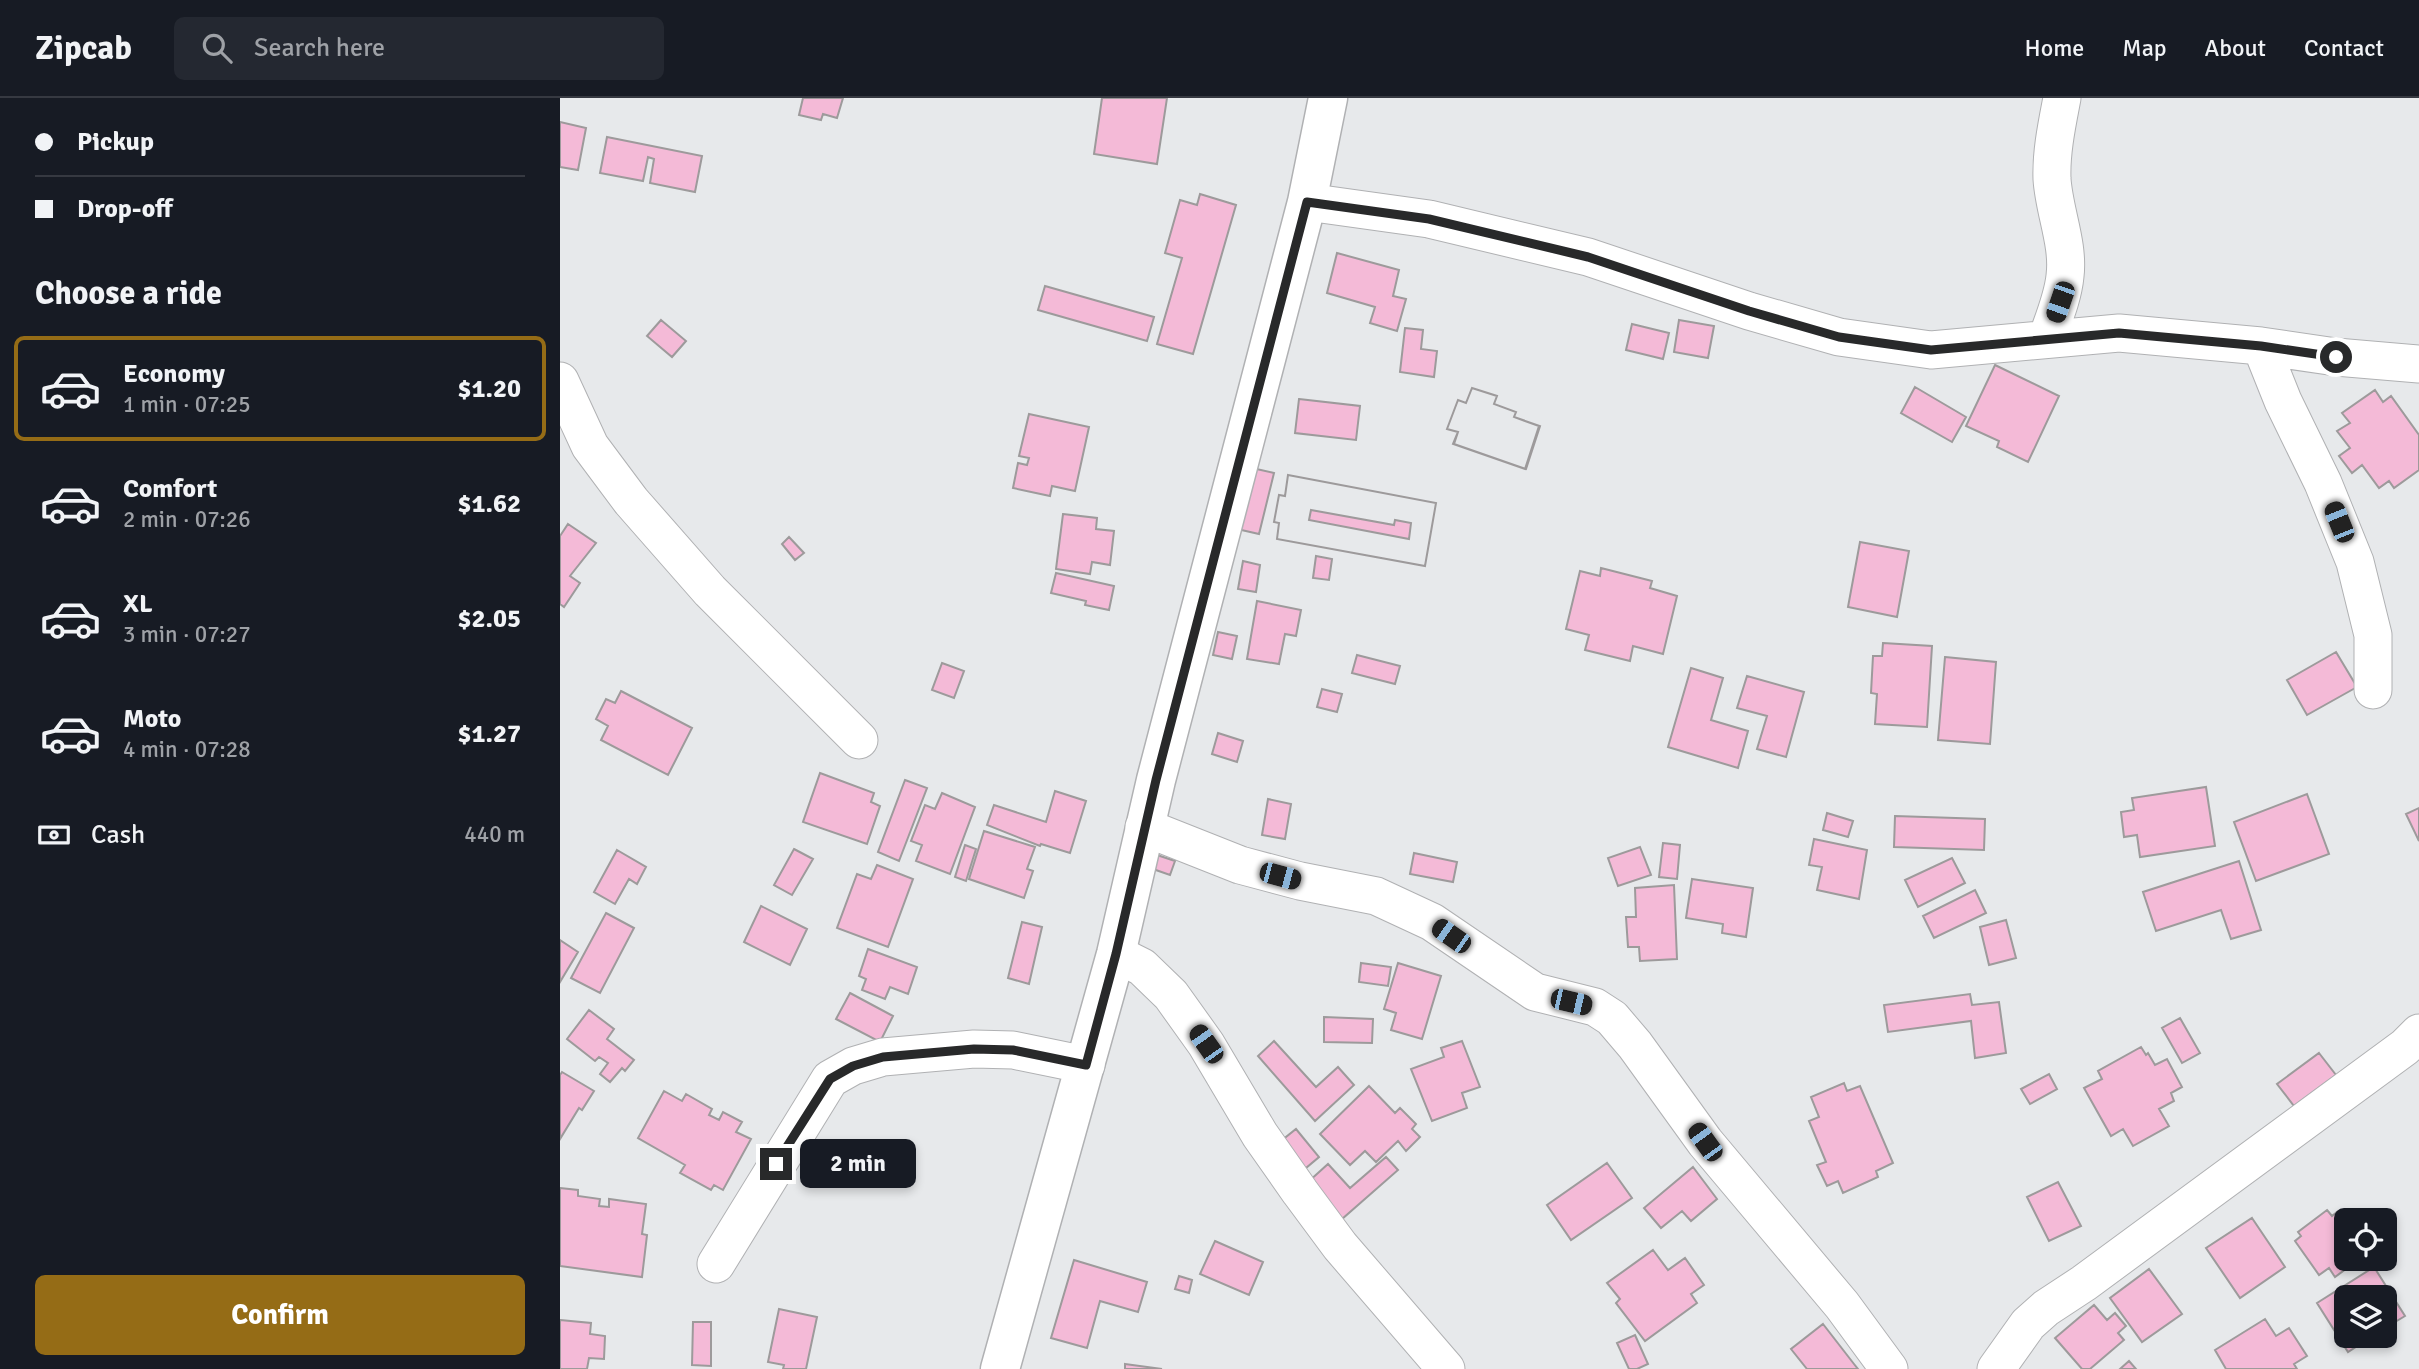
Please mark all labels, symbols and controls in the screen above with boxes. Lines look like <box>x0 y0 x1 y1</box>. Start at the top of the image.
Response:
search box <box>174 17 664 80</box>
text: Zipcab <box>35 28 132 69</box>
icon: search <box>198 29 236 67</box>
text: Search here <box>254 32 385 64</box>
text: Home <box>2024 33 2084 63</box>
text: Map <box>2122 33 2167 63</box>
text: About <box>2205 33 2266 63</box>
text: Contact <box>2304 33 2384 63</box>
text: Pickup <box>77 126 154 158</box>
text: Drop-off <box>77 193 173 225</box>
text: Choose a ride <box>35 274 222 313</box>
car <box>2044 279 2077 325</box>
route start <box>2320 341 2352 373</box>
icon: car <box>39 357 102 420</box>
text: Economy <box>123 358 225 390</box>
text: $1.20 <box>457 373 521 405</box>
text: 1 min · 07:25 <box>123 390 251 419</box>
icon: car <box>39 472 102 535</box>
text: Comfort <box>123 473 217 505</box>
text: $1.62 <box>457 488 521 520</box>
car <box>2322 499 2357 545</box>
text: 2 min · 07:26 <box>123 505 251 534</box>
icon: car <box>39 587 102 650</box>
text: XL <box>123 588 153 620</box>
text: $2.05 <box>457 603 521 635</box>
text: 3 min · 07:27 <box>123 620 251 649</box>
icon: car <box>39 702 102 765</box>
text: Moto <box>123 703 181 735</box>
text: $1.27 <box>457 718 521 750</box>
text: 4 min · 07:28 <box>123 735 251 764</box>
icon: cash <box>35 816 73 854</box>
text: Cash <box>91 819 145 851</box>
text: 440 m <box>464 820 525 849</box>
car <box>1257 860 1304 892</box>
car <box>1428 915 1475 957</box>
car <box>1549 987 1594 1017</box>
car <box>1186 1021 1227 1067</box>
car <box>1685 1119 1726 1165</box>
callout: 2 min <box>801 1140 916 1188</box>
route end <box>760 1148 792 1180</box>
text: 2 min <box>830 1149 886 1178</box>
map controls <box>2334 1208 2397 1348</box>
button: locate <box>2334 1208 2397 1271</box>
button: Confirm <box>35 1275 525 1355</box>
button: layers <box>2334 1285 2397 1348</box>

